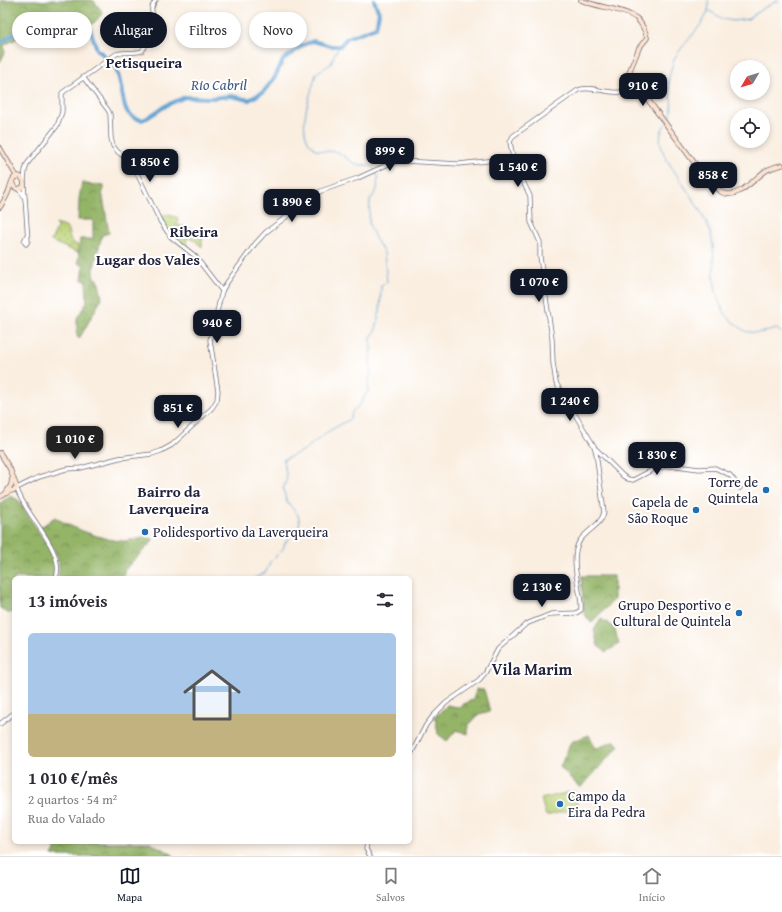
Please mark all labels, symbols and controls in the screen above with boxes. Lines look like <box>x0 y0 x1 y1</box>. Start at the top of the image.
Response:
chip: Comprar <box>12 12 92 48</box>
chip: Alugar <box>100 12 167 48</box>
chip: Filtros <box>175 12 241 48</box>
chip: Novo <box>249 12 307 48</box>
district label: Petisqueira <box>106 52 182 73</box>
north arrow <box>730 60 770 100</box>
map controls <box>730 60 770 148</box>
pin: 910 € <box>615 73 671 107</box>
water label: Rio Cabril <box>190 74 247 95</box>
text: 910 € <box>628 76 658 95</box>
button: locate <box>730 108 770 148</box>
pin: 899 € <box>362 138 418 172</box>
text: 899 € <box>375 141 405 160</box>
pin: 1 850 € <box>113 149 187 183</box>
text: 1 850 € <box>130 152 170 171</box>
pin: 1 540 € <box>481 154 555 188</box>
text: 1 540 € <box>498 157 538 176</box>
pin: 858 € <box>685 162 741 196</box>
text: 858 € <box>698 165 728 184</box>
pin: 1 890 € <box>255 189 329 223</box>
text: 1 890 € <box>272 192 312 211</box>
district label: Ribeira <box>170 221 219 242</box>
district label: Lugar dos Vales <box>96 249 200 270</box>
pin: 1 070 € <box>502 269 576 303</box>
text: 1 070 € <box>519 272 559 291</box>
pin: 940 € <box>189 310 245 344</box>
text: 940 € <box>202 313 232 332</box>
pin: 1 240 € <box>533 388 607 422</box>
text: 1 240 € <box>550 391 590 410</box>
pin: 851 € <box>150 395 206 429</box>
text: 851 € <box>163 398 193 417</box>
pin: 1 010 € <box>38 426 112 460</box>
text: 1 010 € <box>55 429 95 448</box>
pin: 1 830 € <box>620 442 694 476</box>
text: 1 830 € <box>637 445 677 464</box>
place label: Torre de Quintela <box>708 472 758 508</box>
district label: Bairro da Laverqueira <box>129 481 209 519</box>
marker: Torre de Quintela <box>761 485 771 495</box>
place label: Capela de São Roque <box>628 492 688 528</box>
marker: Capela de São Roque <box>691 505 701 515</box>
place label: Polidesportivo da Laverqueira <box>153 522 329 542</box>
marker: Polidesportivo da Laverqueira <box>140 527 150 537</box>
pin: 2 130 € <box>505 574 579 608</box>
text: 2 130 € <box>522 577 562 596</box>
text: 13 imóveis <box>28 588 107 613</box>
icon: filters <box>374 589 396 611</box>
place label: Grupo Desportivo e Cultural de Quintela <box>613 595 731 631</box>
marker: Grupo Desportivo e Cultural de Quintela <box>734 608 744 618</box>
district label: Vila Marim <box>492 657 572 681</box>
icon: home <box>176 659 248 731</box>
text: 1 010 €/mês <box>28 765 118 790</box>
place label: Campo da Eira da Pedra <box>568 786 646 822</box>
text: 2 quartos · 54 m² <box>28 790 117 809</box>
marker: Campo da Eira da Pedra <box>555 799 565 809</box>
text: Rua do Valado <box>28 809 105 828</box>
tab: Mapa <box>117 865 142 905</box>
tab: Salvos <box>376 865 405 905</box>
tab: Início <box>639 865 665 905</box>

